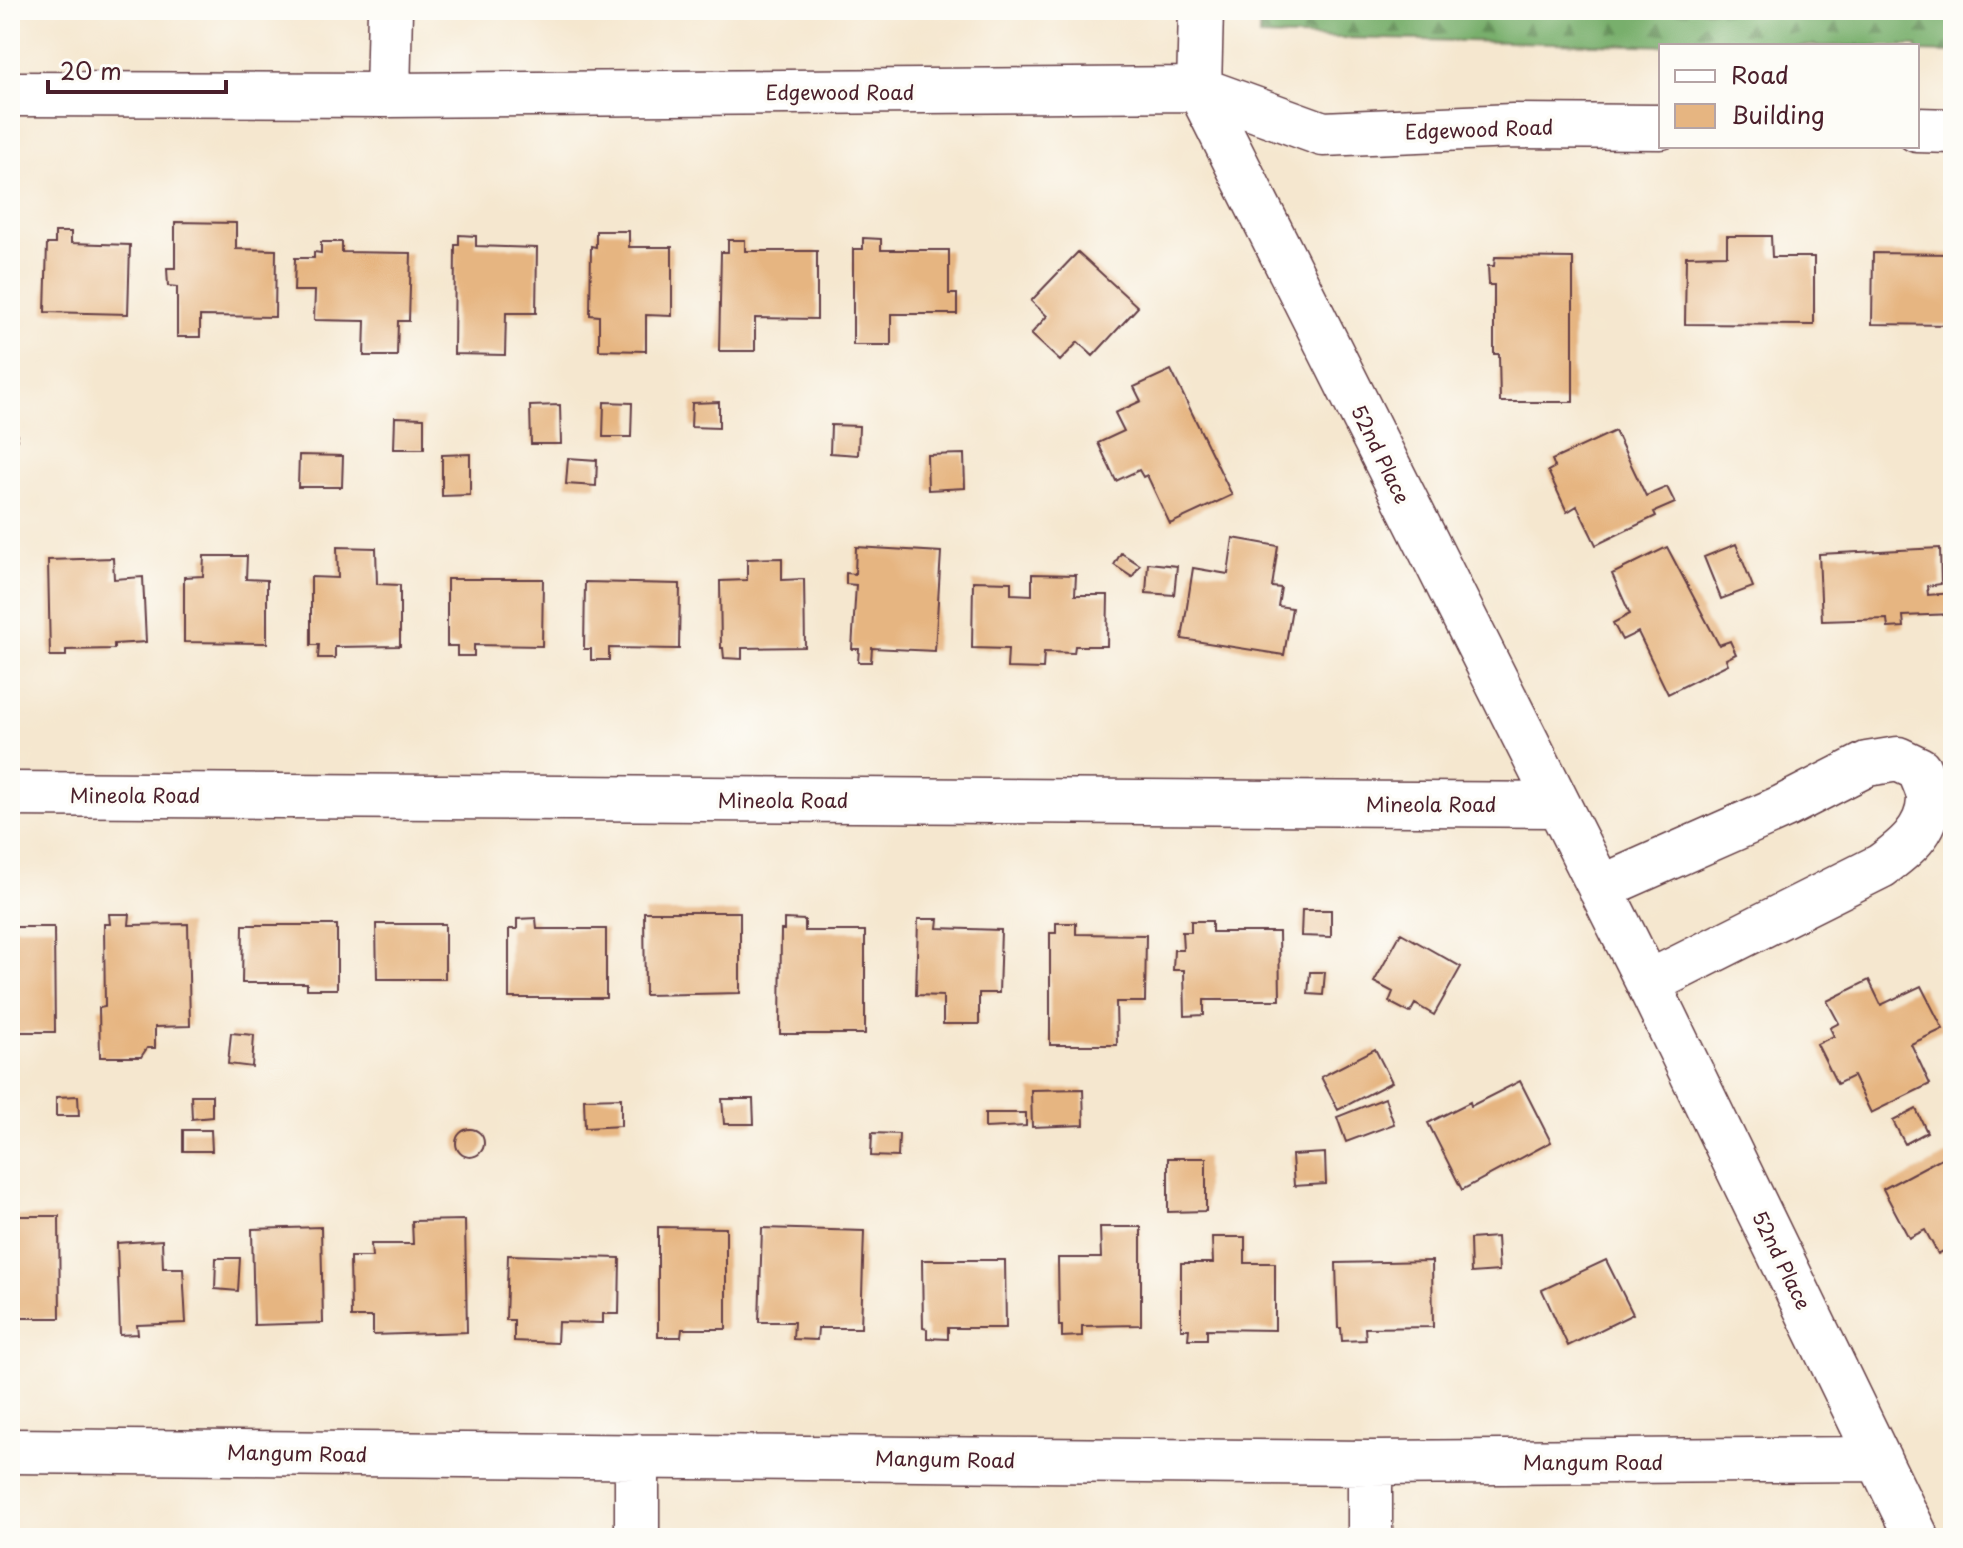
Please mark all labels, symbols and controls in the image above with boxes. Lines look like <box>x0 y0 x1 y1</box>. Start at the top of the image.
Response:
scale bar <box>48 44 226 94</box>
legend <box>1659 44 1919 148</box>
text: 20 m <box>60 52 122 88</box>
text: Road <box>1731 56 1789 92</box>
street label: Edgewood Road <box>766 77 914 107</box>
text: Building <box>1731 96 1825 132</box>
street label: Edgewood Road <box>1404 111 1554 147</box>
street label: 52nd Place <box>1344 400 1418 508</box>
street label: Mineola Road <box>70 780 200 810</box>
street label: Mineola Road <box>718 785 848 815</box>
street label: Mineola Road <box>1366 789 1496 819</box>
street label: 52nd Place <box>1745 1206 1819 1314</box>
street label: Mangum Road <box>227 1437 367 1469</box>
street label: Mangum Road <box>875 1443 1015 1475</box>
street label: Mangum Road <box>1523 1447 1663 1477</box>

